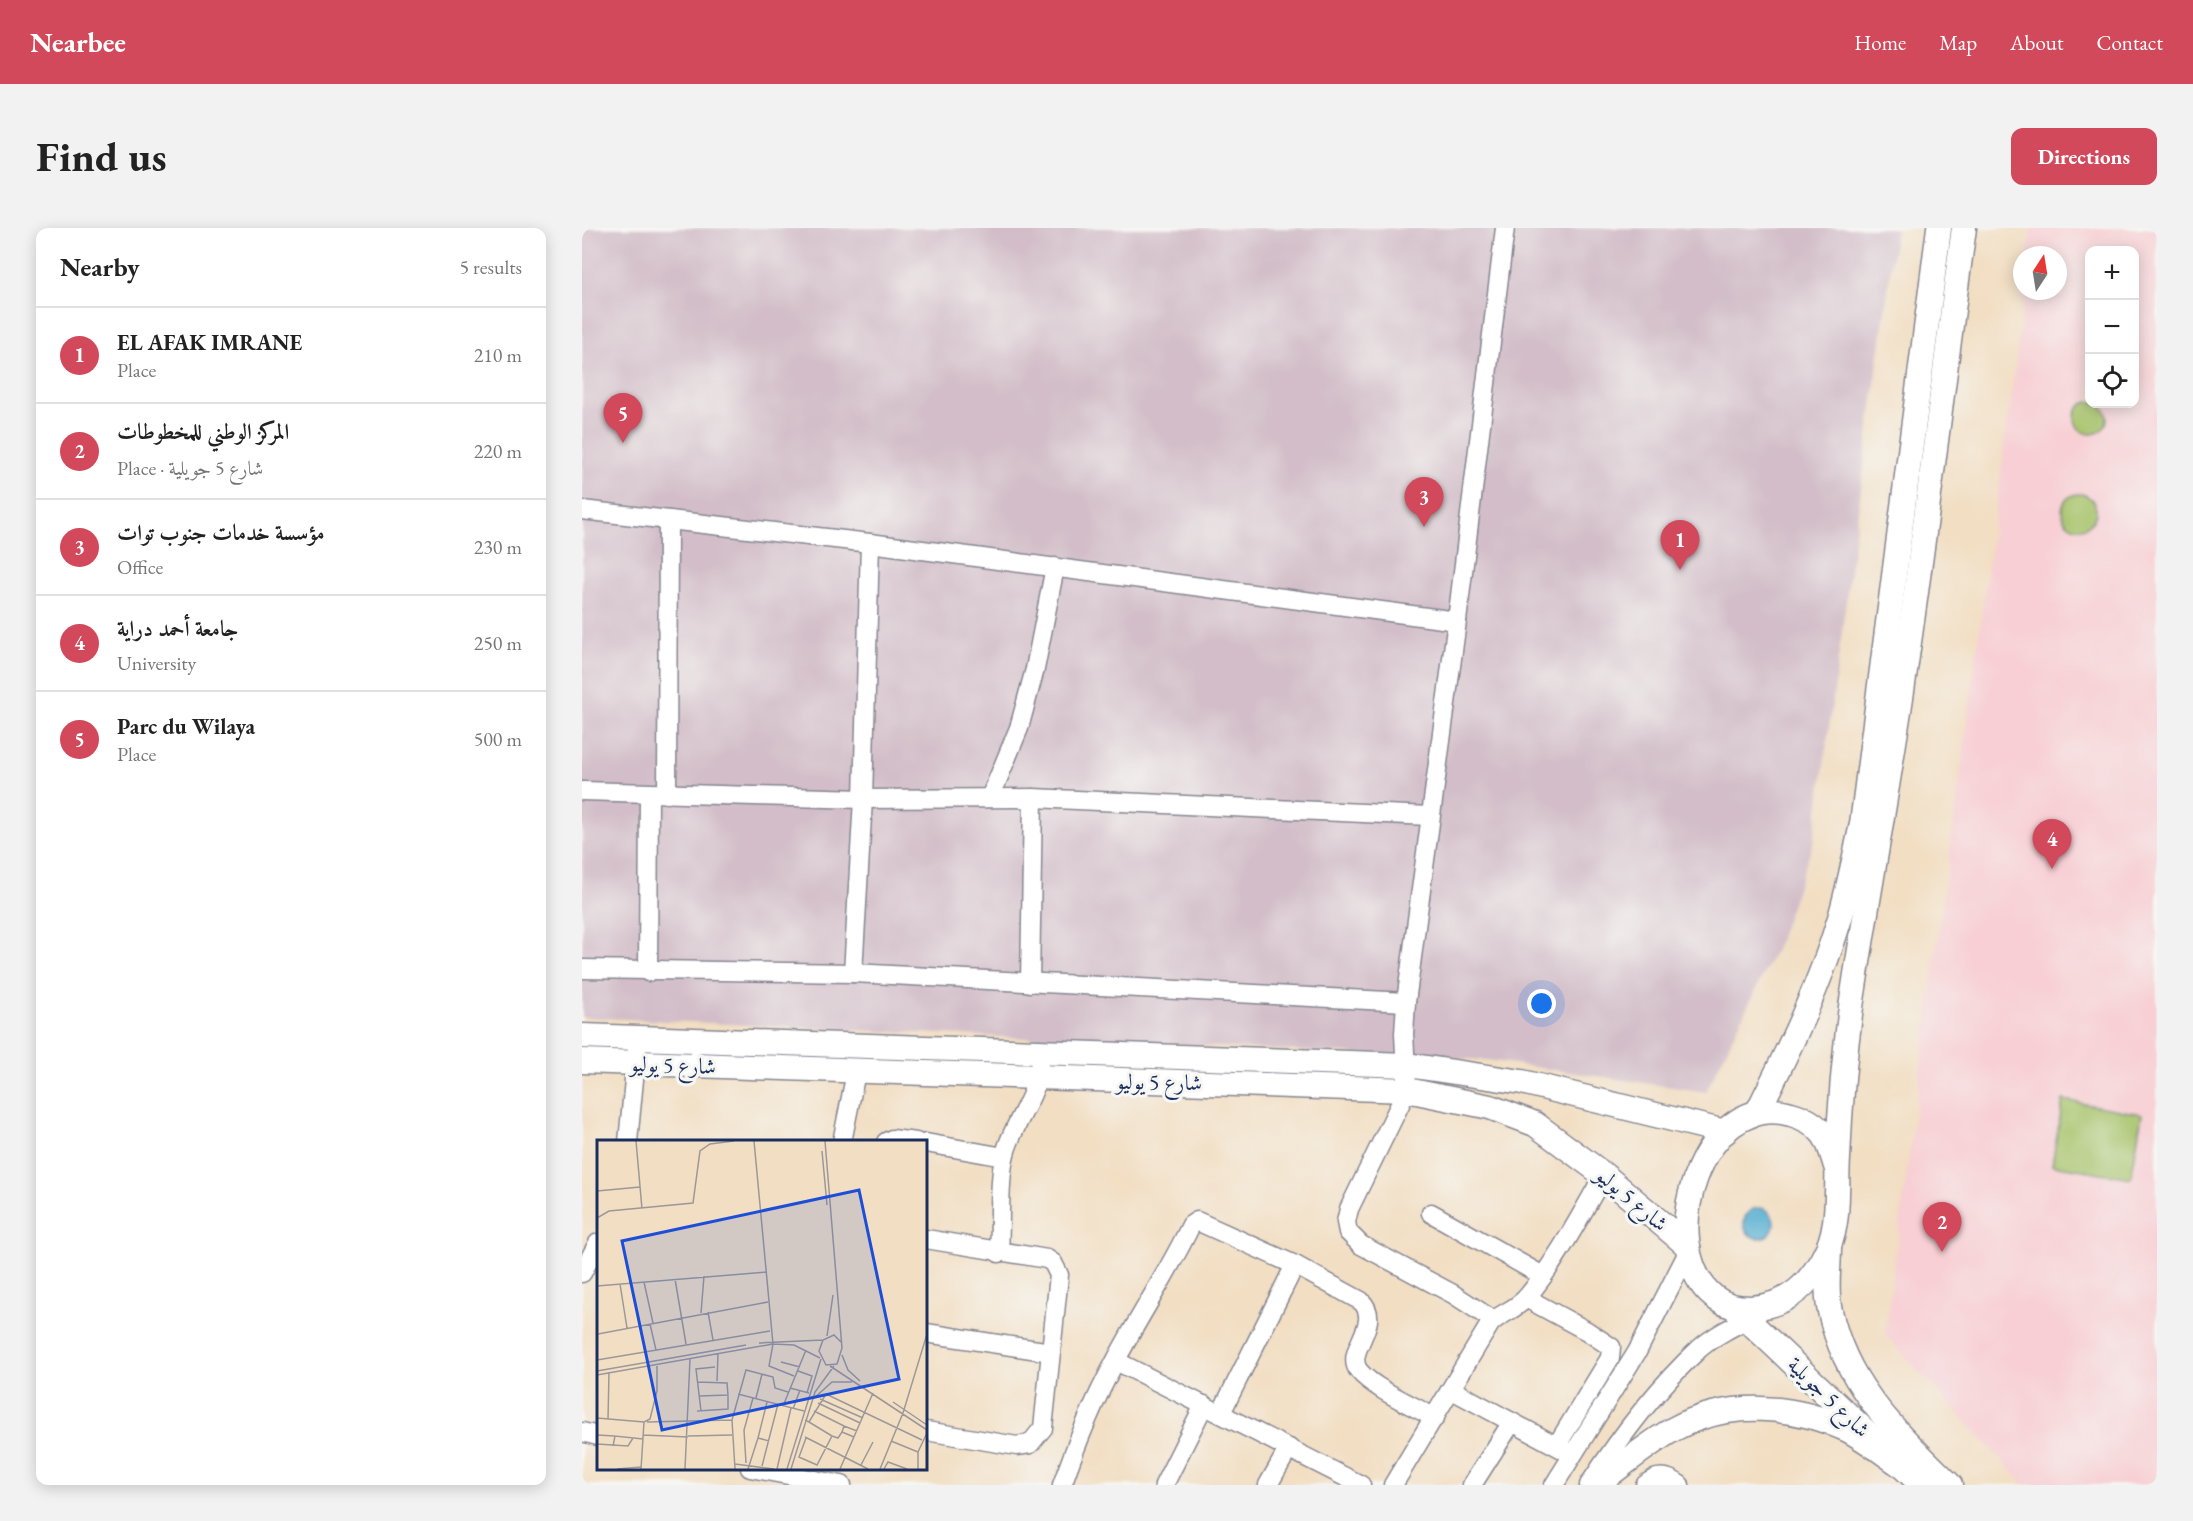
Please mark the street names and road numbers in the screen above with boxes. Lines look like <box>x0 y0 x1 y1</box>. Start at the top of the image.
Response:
street label: شارع 5 يوليو <box>627 1049 717 1085</box>
street label: شارع 5 يوليو <box>1114 1067 1202 1101</box>
street label: شارع 5 يوليو <box>1586 1159 1674 1241</box>
street label: شارع 5 جويلية <box>1779 1350 1877 1447</box>

